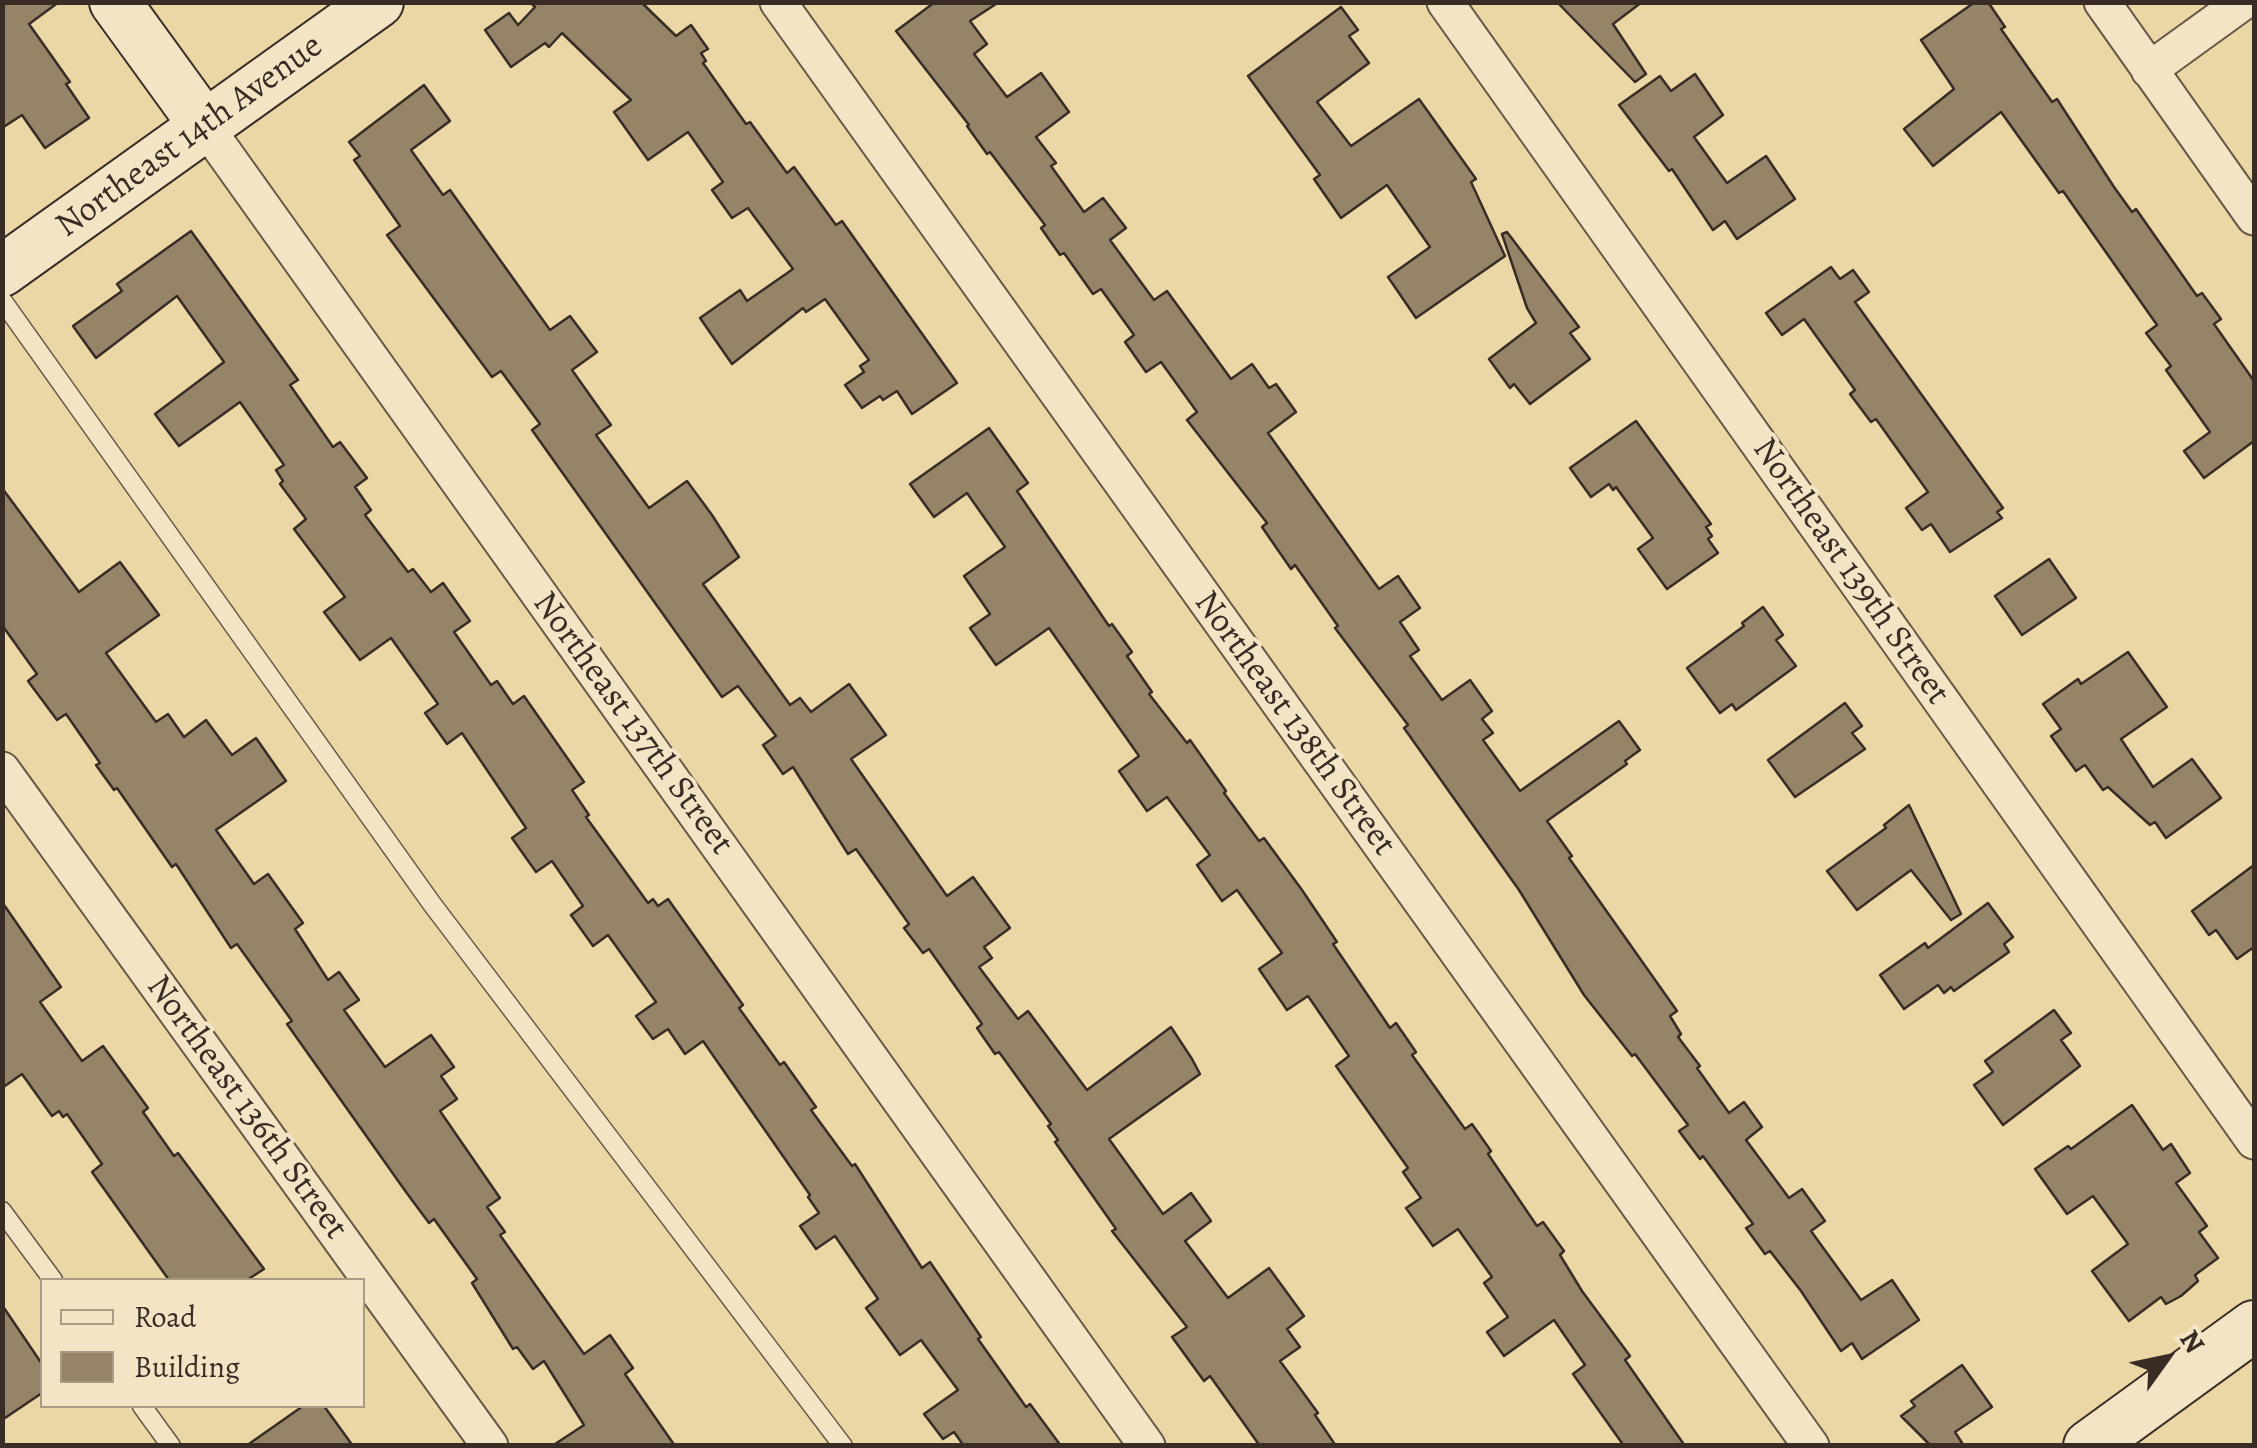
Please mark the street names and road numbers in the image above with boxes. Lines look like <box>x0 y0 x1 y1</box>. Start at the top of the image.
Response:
street label: Northeast 14th Avenue <box>48 26 332 248</box>
street label: Northeast 139th Street <box>1742 431 1958 713</box>
street label: Northeast 137th Street <box>523 584 741 864</box>
street label: Northeast 138th Street <box>1184 584 1404 864</box>
street label: Northeast 136th Street <box>136 968 356 1248</box>

